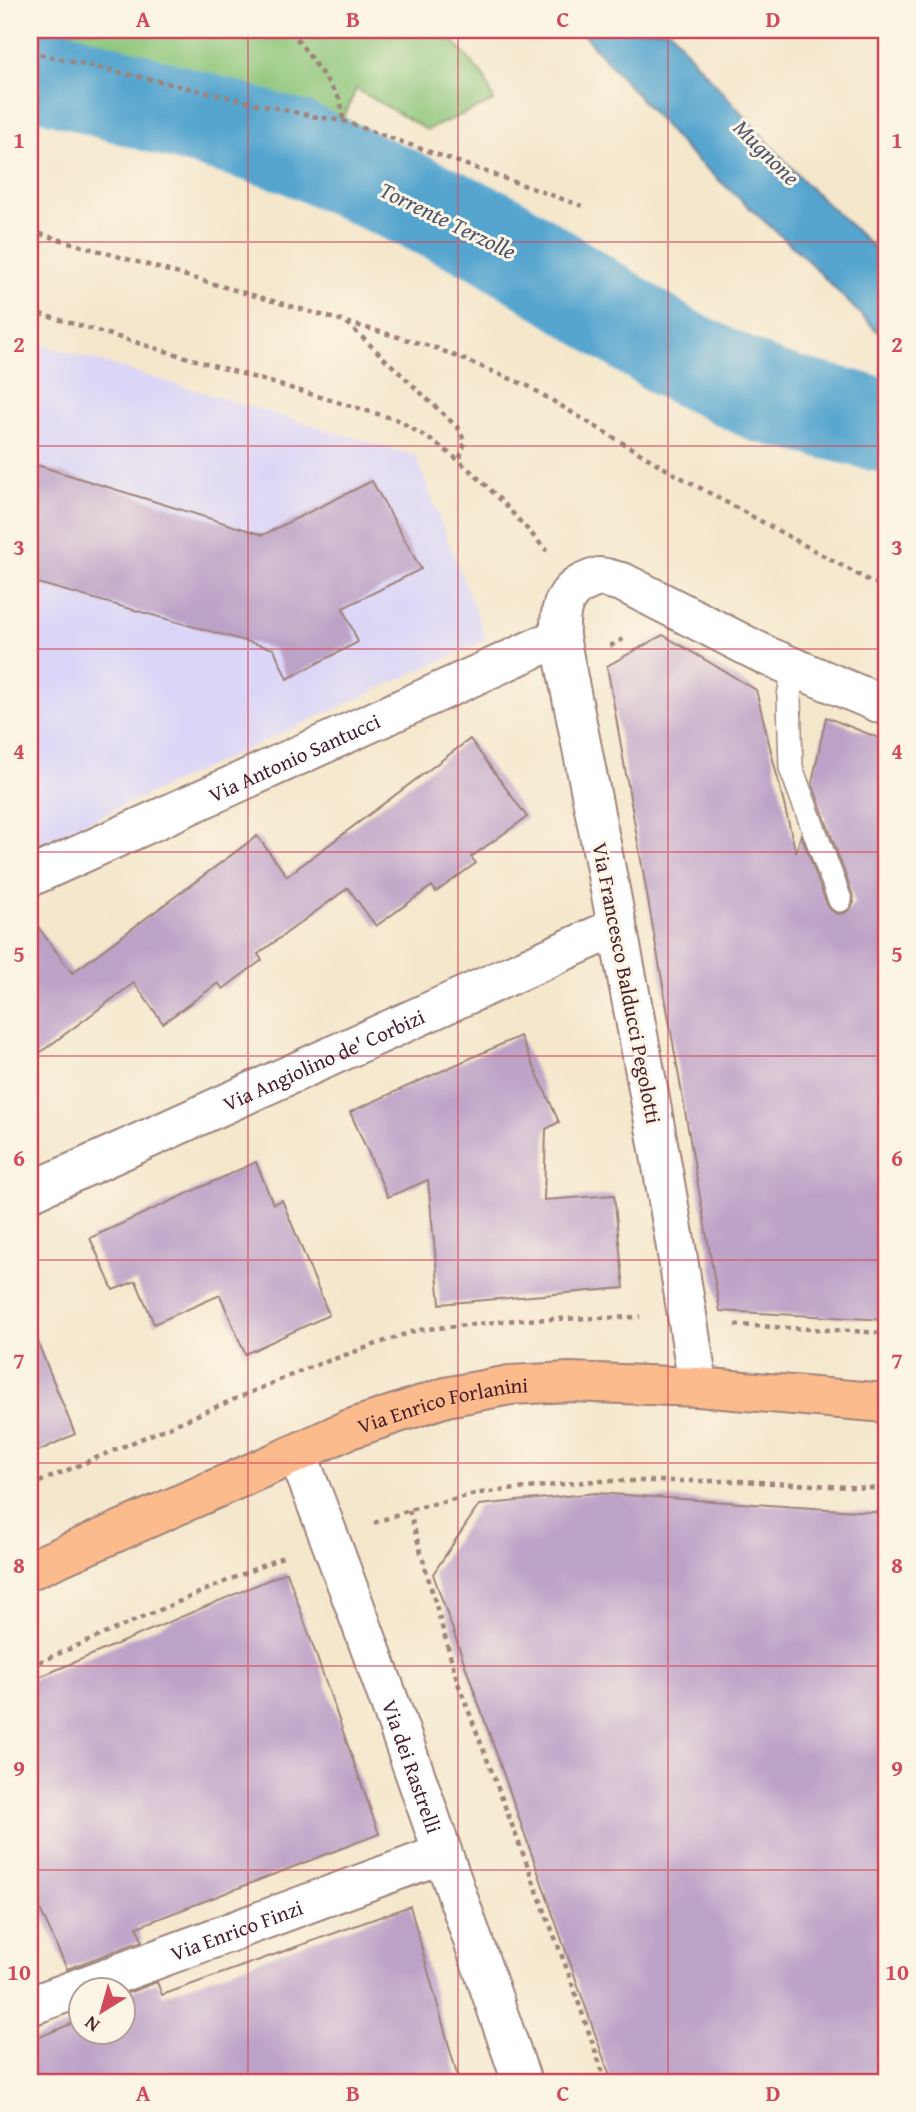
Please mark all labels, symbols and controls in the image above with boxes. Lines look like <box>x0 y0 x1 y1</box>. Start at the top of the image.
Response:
text: A <box>136 2 151 35</box>
text: B <box>346 2 360 35</box>
text: C <box>556 2 570 35</box>
text: D <box>766 2 781 35</box>
water label: Mugnone <box>726 111 808 193</box>
text: 1 <box>13 123 25 156</box>
text: 1 <box>891 123 903 156</box>
water label: Torrente Terzolle <box>374 173 522 267</box>
text: 2 <box>13 327 25 360</box>
text: 2 <box>891 327 903 360</box>
text: 3 <box>13 530 25 563</box>
text: 3 <box>891 530 903 563</box>
street label: Via Antonio Santucci <box>203 705 385 810</box>
text: 4 <box>13 734 25 767</box>
text: 4 <box>891 734 903 767</box>
street label: Via Francesco Balducci Pegolotti <box>585 840 670 1126</box>
text: 5 <box>13 937 25 970</box>
text: 5 <box>891 937 903 970</box>
street label: Via Angiolino de' Corbizi <box>217 1000 430 1119</box>
text: 6 <box>13 1141 25 1174</box>
text: 6 <box>891 1141 903 1174</box>
text: 7 <box>13 1344 25 1377</box>
text: 7 <box>891 1344 903 1377</box>
street label: Via Enrico Forlanini <box>353 1369 529 1441</box>
text: 8 <box>13 1548 25 1581</box>
text: 8 <box>891 1548 903 1581</box>
street label: Via dei Rastrelli <box>374 1695 450 1838</box>
text: 9 <box>13 1751 25 1784</box>
text: 9 <box>891 1751 903 1784</box>
street label: Via Enrico Finzi <box>166 1891 307 1968</box>
text: 10 <box>7 1955 31 1988</box>
text: 10 <box>885 1955 909 1988</box>
north arrow <box>66 1976 136 2046</box>
text: N <box>78 2009 105 2040</box>
text: A <box>136 2076 151 2109</box>
text: B <box>346 2076 360 2109</box>
text: C <box>556 2076 570 2109</box>
text: D <box>766 2076 781 2109</box>

